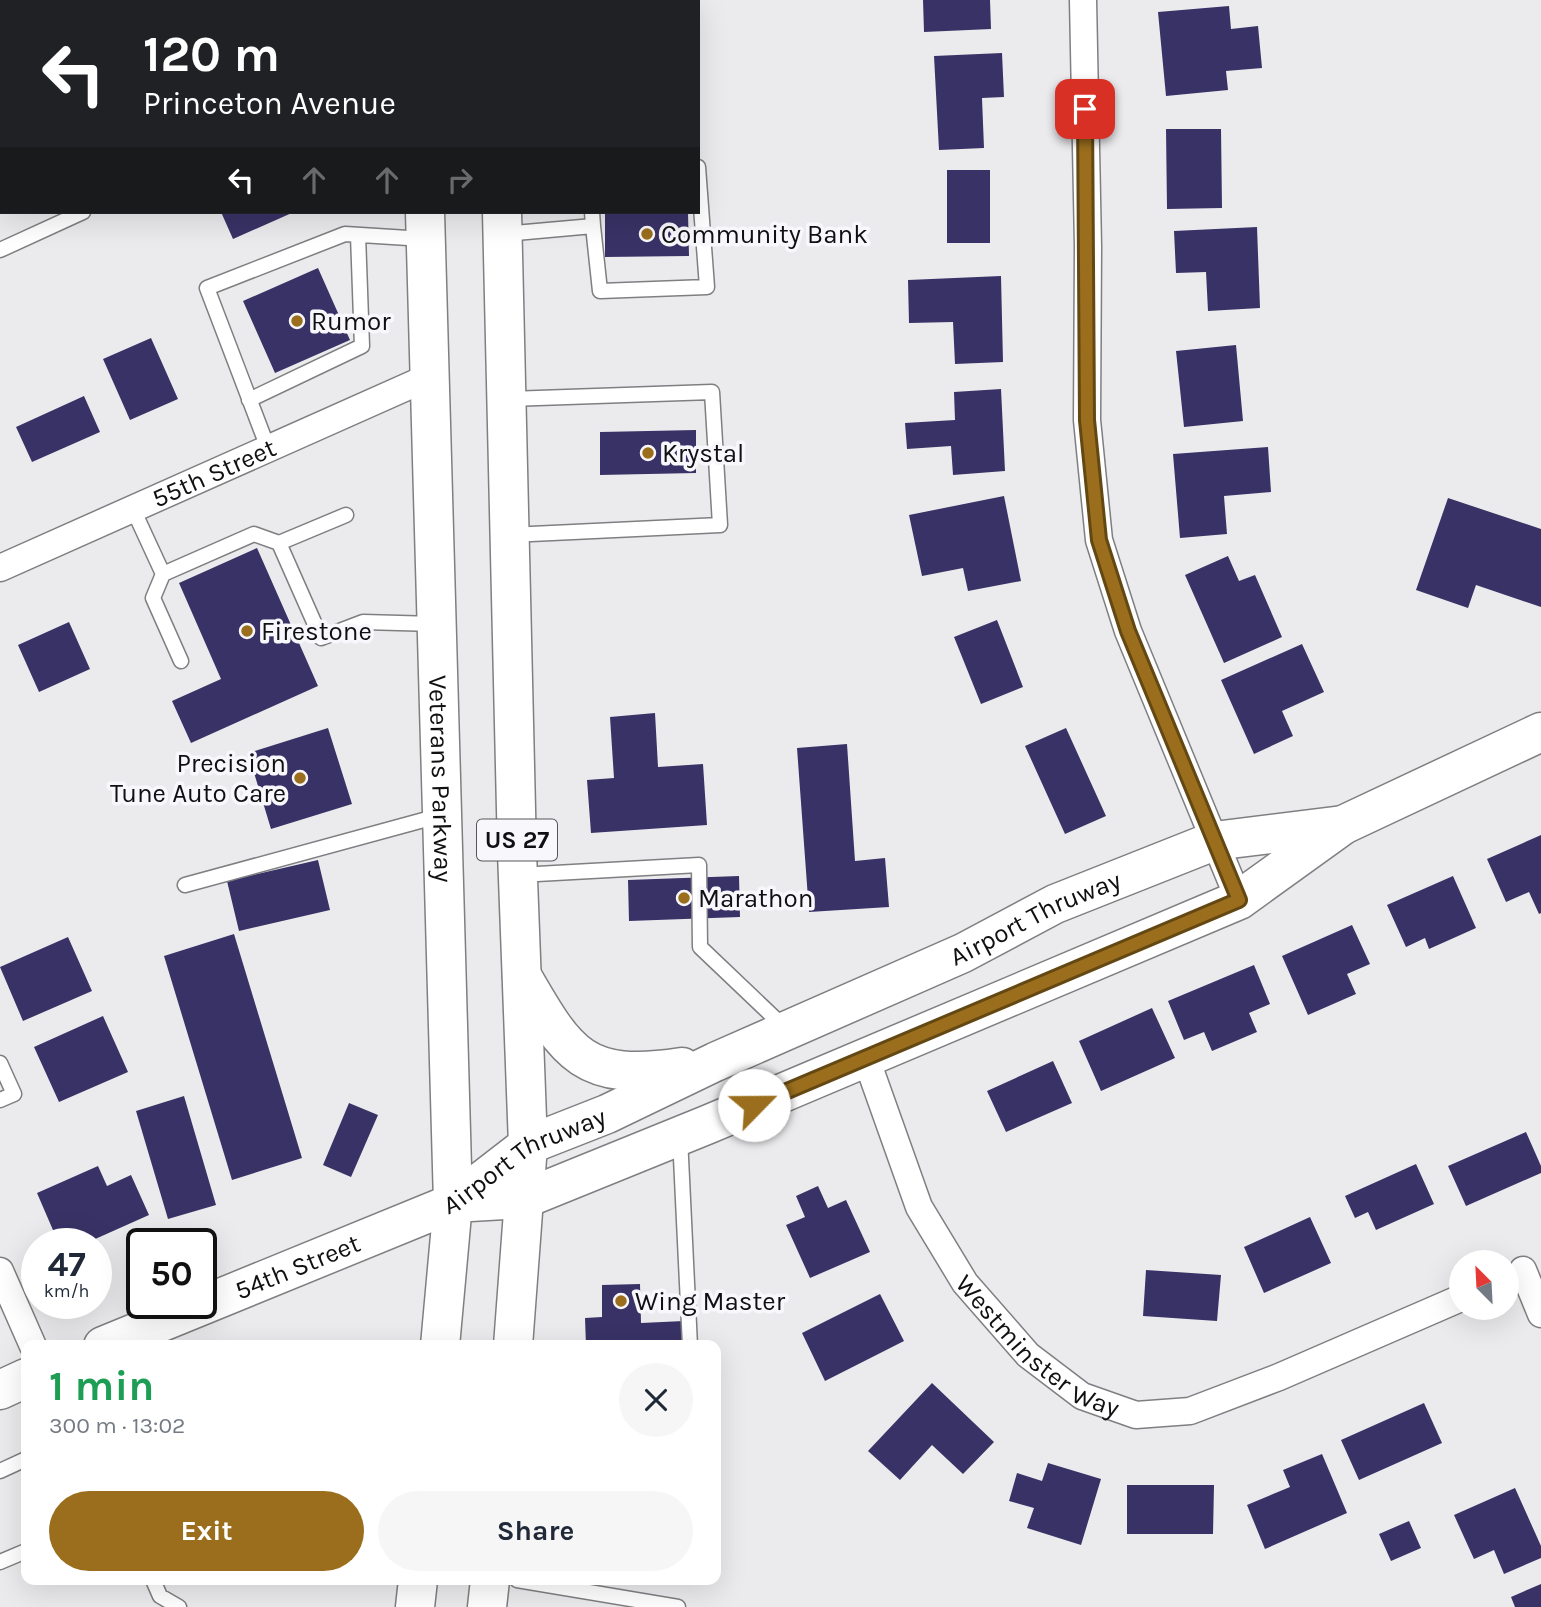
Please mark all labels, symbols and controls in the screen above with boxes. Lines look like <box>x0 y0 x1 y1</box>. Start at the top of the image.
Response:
text: 120 m <box>143 26 280 83</box>
icon: left <box>28 28 119 119</box>
pin <box>1055 79 1115 139</box>
text: Princeton Avenue <box>143 85 396 122</box>
icon: arrive <box>1066 90 1104 128</box>
icon: left <box>222 161 260 199</box>
icon: ahead <box>295 161 333 199</box>
icon: ahead <box>368 161 406 199</box>
icon: right <box>441 161 479 199</box>
place label: Community Bank <box>661 219 868 250</box>
marker: Community Bank <box>639 226 655 242</box>
place label: Rumor <box>311 306 391 337</box>
marker: Rumor <box>289 313 305 329</box>
street label: 55th Street <box>147 432 281 514</box>
place label: Krystal <box>662 438 744 469</box>
marker: Krystal <box>640 445 656 461</box>
place label: Firestone <box>261 616 372 647</box>
marker: Firestone <box>239 623 255 639</box>
street label: Veterans Parkway <box>423 675 459 883</box>
place label: Precision Tune Auto Care <box>110 748 286 809</box>
marker: Precision Tune Auto Care <box>292 770 308 786</box>
road number: US 27 <box>477 820 557 860</box>
street label: Airport Thruway <box>945 864 1125 972</box>
place label: Marathon <box>698 883 813 914</box>
marker: Marathon <box>676 890 692 906</box>
position arrow <box>717 1068 791 1142</box>
street label: Airport Thruway <box>439 1101 610 1221</box>
street label: 54th Street <box>230 1227 365 1306</box>
speed limit sign: 50 <box>126 1228 217 1319</box>
text: 47 <box>47 1244 86 1285</box>
north arrow <box>1449 1250 1519 1320</box>
map controls <box>1449 1250 1519 1320</box>
street label: Westminster Way <box>949 1268 1124 1423</box>
text: km/h <box>44 1280 89 1302</box>
place label: Wing Master <box>635 1286 786 1317</box>
marker: Wing Master <box>613 1293 629 1309</box>
text: 1 min <box>49 1361 154 1411</box>
button: close <box>619 1363 693 1437</box>
text: 300 m · 13:02 <box>49 1412 185 1439</box>
button: Exit <box>49 1491 364 1571</box>
button: Share <box>378 1491 693 1571</box>

